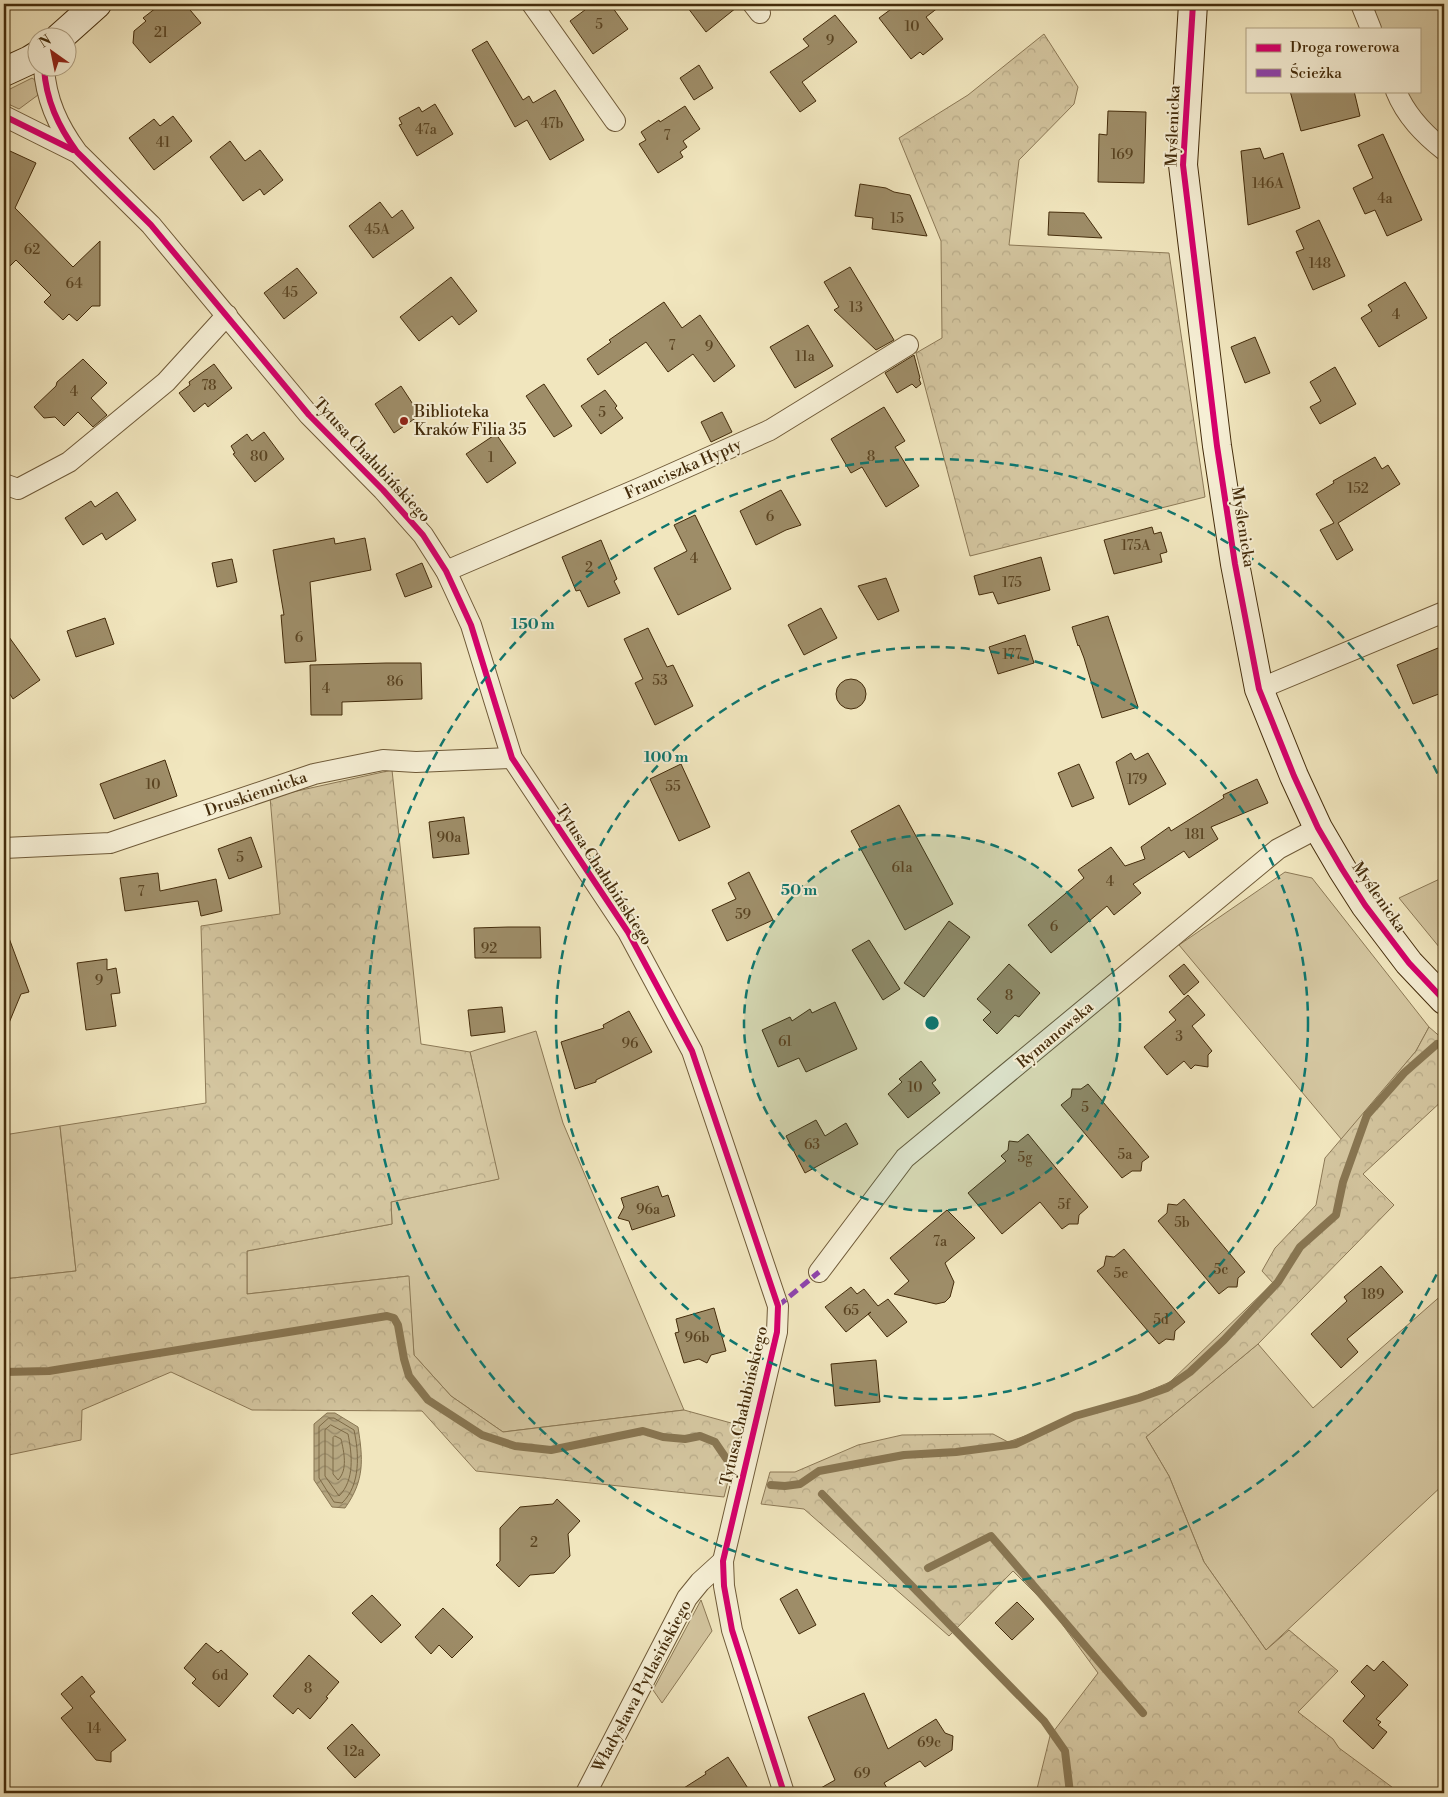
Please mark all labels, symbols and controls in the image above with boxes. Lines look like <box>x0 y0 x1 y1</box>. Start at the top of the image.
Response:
house number: 5 <box>595 16 603 34</box>
house number: 10 <box>905 18 919 36</box>
house number: 21 <box>154 24 168 42</box>
north arrow <box>28 28 78 78</box>
legend <box>1246 28 1420 92</box>
text: N <box>36 31 55 53</box>
house number: 9 <box>826 32 834 50</box>
text: Droga rowerowa <box>1290 38 1400 57</box>
text: Ścieżka <box>1290 63 1342 83</box>
street label: Myślenicka <box>1162 84 1184 167</box>
house number: 47b <box>541 115 563 133</box>
house number: 47a <box>415 121 438 139</box>
house number: 7 <box>663 127 671 145</box>
house number: 41 <box>156 134 170 152</box>
house number: 169 <box>1111 146 1133 164</box>
house number: 146A <box>1252 175 1284 193</box>
house number: 4a <box>1377 190 1394 208</box>
house number: 15 <box>890 210 904 228</box>
house number: 45A <box>364 221 390 239</box>
house number: 62 <box>24 241 40 259</box>
house number: 148 <box>1309 255 1331 273</box>
house number: 64 <box>65 275 83 293</box>
house number: 45 <box>282 284 298 302</box>
house number: 13 <box>849 299 863 317</box>
house number: 4 <box>1392 306 1400 324</box>
house number: 7 <box>668 337 676 355</box>
house number: 9 <box>705 338 713 356</box>
house number: 11a <box>795 348 816 366</box>
house number: 78 <box>201 377 217 395</box>
house number: 4 <box>70 383 78 401</box>
street label: Tytusa Chałubińskiego <box>309 393 435 527</box>
place label: Biblioteka Kraków Filia 35 <box>413 402 527 440</box>
house number: 5 <box>598 404 606 422</box>
marker: Biblioteka Kraków Filia 35 <box>398 415 410 427</box>
street label: Franciszka Hypty <box>621 434 745 504</box>
house number: 80 <box>250 448 268 466</box>
house number: 8 <box>867 448 875 466</box>
house number: 1 <box>488 449 494 467</box>
house number: 152 <box>1347 480 1369 498</box>
street label: Myślenicka <box>1227 485 1259 570</box>
house number: 6 <box>766 508 775 526</box>
house number: 175A <box>1121 537 1151 555</box>
house number: 4 <box>690 550 698 568</box>
house number: 2 <box>585 559 593 577</box>
house number: 175 <box>1002 574 1022 592</box>
text: 150 m <box>511 615 555 634</box>
house number: 6 <box>295 629 304 647</box>
house number: 177 <box>1002 646 1022 664</box>
house number: 53 <box>652 672 668 690</box>
house number: 86 <box>386 673 404 691</box>
house number: 4 <box>322 680 330 698</box>
text: 100 m <box>644 748 689 767</box>
street label: Druskiennicka <box>202 767 311 821</box>
house number: 179 <box>1127 771 1147 789</box>
house number: 10 <box>146 776 160 794</box>
house number: 55 <box>665 778 681 796</box>
street label: Tytusa Chałubińskiego <box>551 801 657 949</box>
house number: 181 <box>1185 826 1205 844</box>
house number: 90a <box>437 829 462 847</box>
house number: 5 <box>236 849 244 867</box>
street label: Myślenicka <box>1347 858 1411 937</box>
house number: 61a <box>891 859 914 877</box>
house number: 4 <box>1106 873 1114 891</box>
text: 50 m <box>781 881 817 900</box>
house number: 7 <box>137 883 145 901</box>
house number: 59 <box>735 906 751 924</box>
house number: 6 <box>1050 918 1059 936</box>
house number: 92 <box>481 940 497 958</box>
house number: 9 <box>95 972 103 990</box>
house number: 8 <box>1005 987 1013 1005</box>
street label: Rymanowska <box>1012 996 1098 1073</box>
centre of rings <box>923 1014 941 1032</box>
house number: 3 <box>1175 1028 1183 1046</box>
house number: 61 <box>778 1033 792 1051</box>
house number: 96 <box>622 1035 639 1053</box>
house number: 10 <box>908 1079 922 1097</box>
house number: 5 <box>1081 1099 1089 1117</box>
house number: 63 <box>804 1136 820 1154</box>
house number: 5a <box>1118 1146 1133 1164</box>
house number: 5g <box>1018 1149 1033 1167</box>
house number: 5f <box>1058 1196 1071 1214</box>
house number: 96a <box>636 1201 661 1219</box>
house number: 5b <box>1174 1214 1190 1232</box>
house number: 7a <box>933 1233 948 1251</box>
house number: 5c <box>1214 1261 1228 1279</box>
house number: 5e <box>1114 1265 1128 1283</box>
house number: 189 <box>1362 1286 1384 1304</box>
house number: 65 <box>843 1302 859 1320</box>
house number: 5d <box>1153 1311 1169 1329</box>
street label: Tytusa Chałubińskiego <box>716 1324 772 1488</box>
house number: 96b <box>685 1329 709 1347</box>
house number: 2 <box>530 1534 538 1552</box>
street label: Władysława Pytlasińskiego <box>588 1596 696 1776</box>
house number: 6d <box>212 1667 228 1685</box>
house number: 8 <box>304 1680 312 1698</box>
house number: 14 <box>87 1720 101 1738</box>
house number: 69c <box>917 1734 941 1752</box>
house number: 12a <box>343 1743 366 1761</box>
house number: 69 <box>854 1765 870 1783</box>

